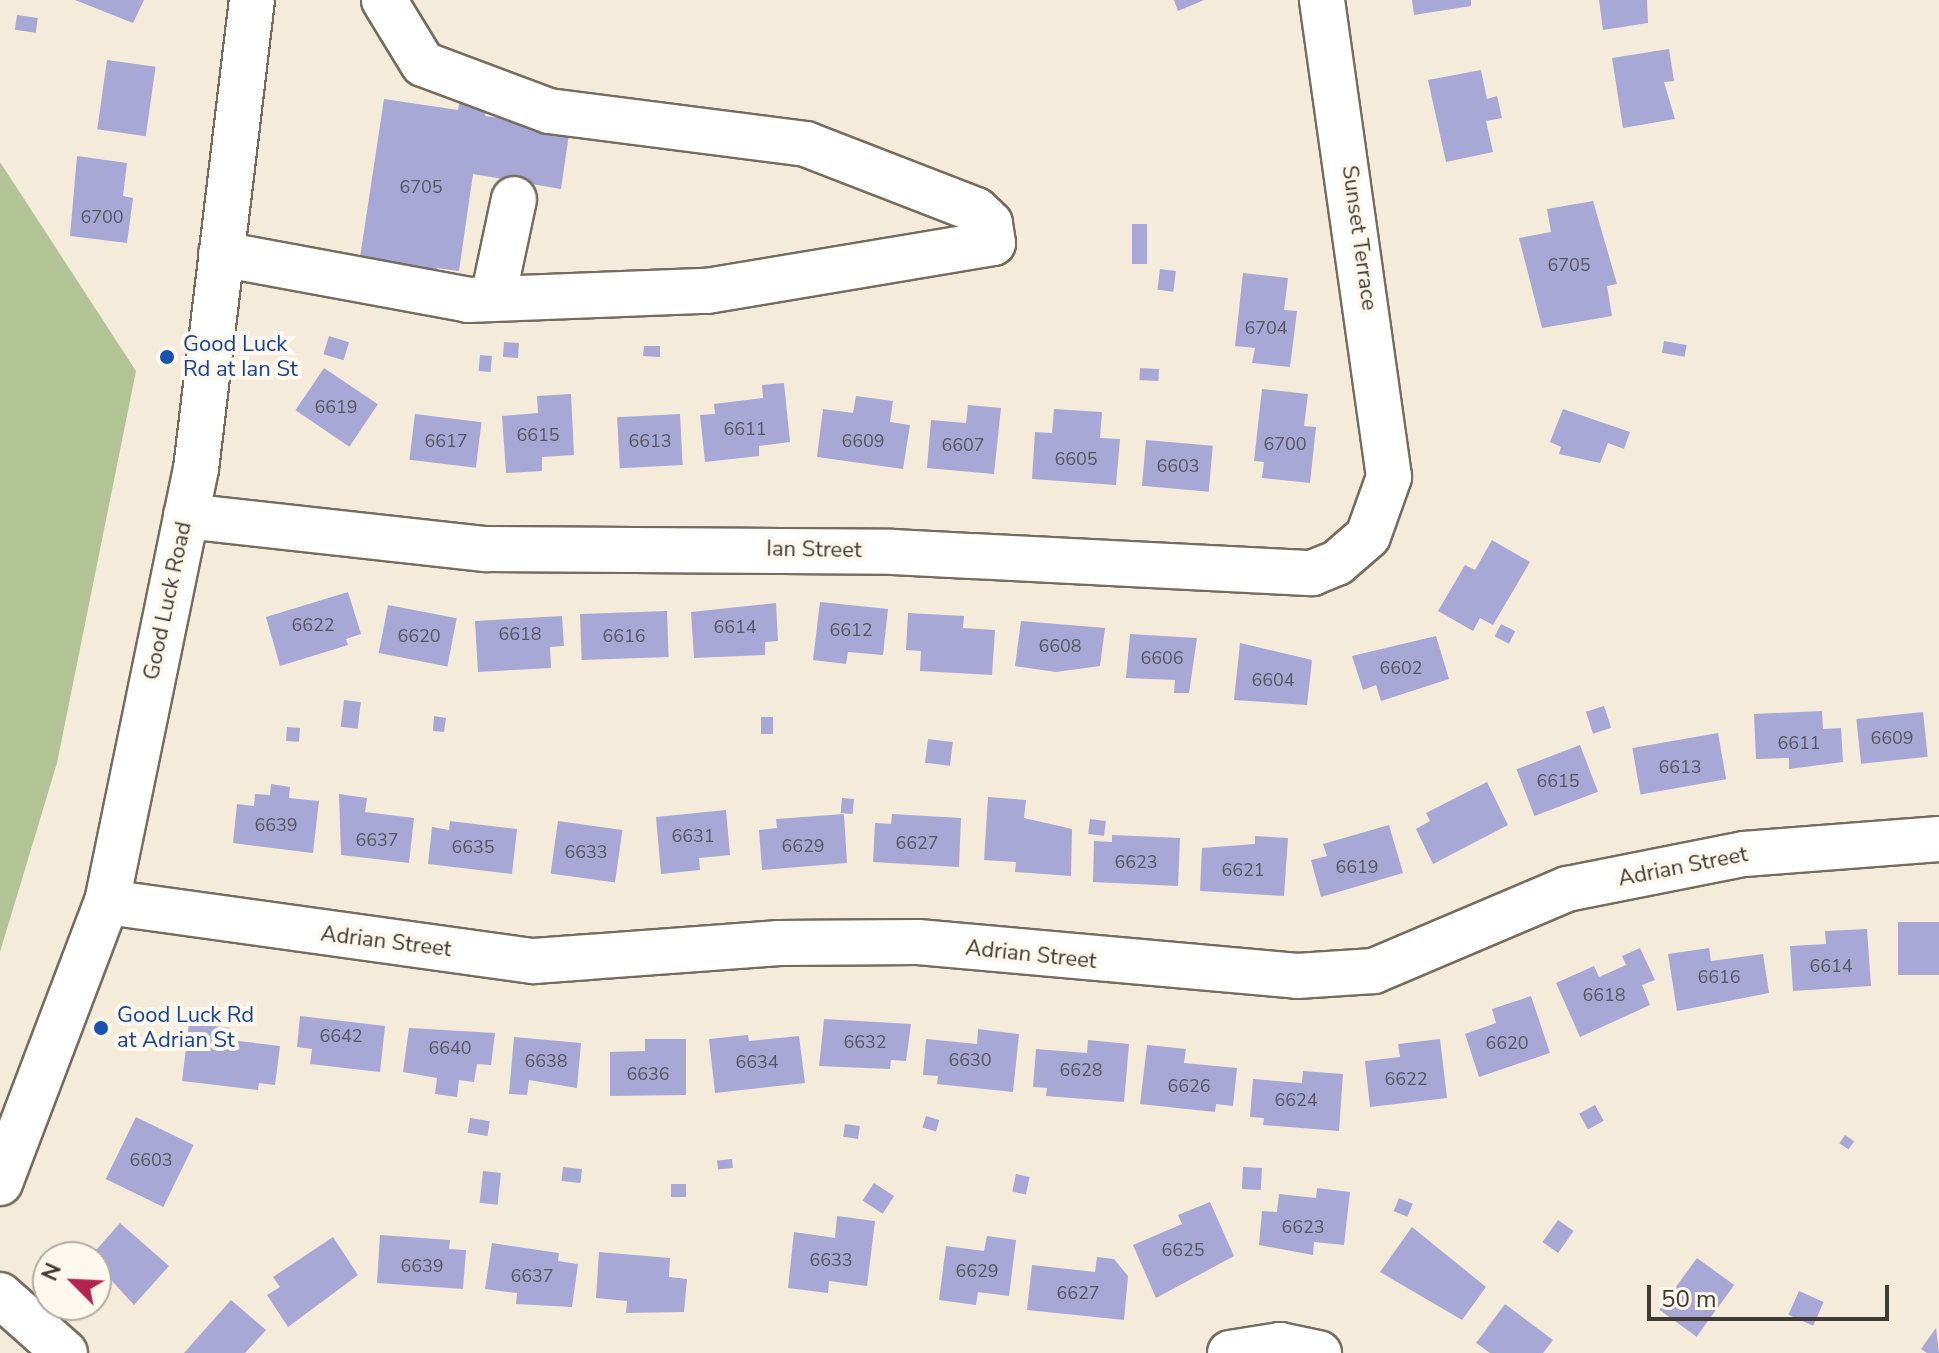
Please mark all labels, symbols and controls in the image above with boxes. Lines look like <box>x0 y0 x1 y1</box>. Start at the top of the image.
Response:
street label: Sunset Terrace <box>1336 164 1382 312</box>
house number: 6705 <box>399 176 443 198</box>
house number: 6700 <box>80 206 124 228</box>
house number: 6705 <box>1547 254 1591 276</box>
house number: 6704 <box>1244 317 1288 339</box>
place label: Good Luck Rd at Ian St <box>183 331 298 382</box>
marker: Good Luck Rd at Ian St <box>158 348 176 366</box>
house number: 6619 <box>314 396 358 418</box>
house number: 6611 <box>723 418 767 440</box>
house number: 6615 <box>516 424 560 446</box>
house number: 6617 <box>424 430 468 452</box>
house number: 6613 <box>628 430 672 452</box>
house number: 6609 <box>841 430 885 452</box>
house number: 6700 <box>1263 433 1307 455</box>
house number: 6607 <box>941 434 985 456</box>
house number: 6605 <box>1054 448 1098 470</box>
house number: 6603 <box>1156 455 1200 477</box>
street label: Good Luck Road <box>138 520 198 682</box>
street label: Ian Street <box>766 536 862 564</box>
house number: 6622 <box>291 614 335 636</box>
house number: 6614 <box>713 616 757 638</box>
house number: 6612 <box>829 619 873 641</box>
house number: 6618 <box>498 623 542 645</box>
house number: 6620 <box>397 625 441 647</box>
house number: 6616 <box>602 625 646 647</box>
house number: 6608 <box>1038 635 1082 657</box>
house number: 6606 <box>1140 647 1184 669</box>
house number: 6602 <box>1379 657 1423 679</box>
house number: 6604 <box>1251 669 1295 691</box>
house number: 6609 <box>1870 727 1914 749</box>
house number: 6611 <box>1777 732 1821 754</box>
house number: 6613 <box>1658 756 1702 778</box>
house number: 6615 <box>1536 770 1580 792</box>
house number: 6639 <box>254 814 298 836</box>
house number: 6631 <box>671 825 715 847</box>
house number: 6637 <box>355 829 399 851</box>
house number: 6627 <box>895 832 939 854</box>
house number: 6629 <box>781 835 825 857</box>
house number: 6635 <box>451 836 495 858</box>
house number: 6633 <box>564 841 608 863</box>
street label: Adrian Street <box>1616 841 1750 893</box>
house number: 6623 <box>1114 851 1158 873</box>
house number: 6619 <box>1335 856 1379 878</box>
house number: 6621 <box>1221 859 1265 881</box>
street label: Adrian Street <box>319 921 453 963</box>
street label: Adrian Street <box>964 935 1098 975</box>
house number: 6614 <box>1809 955 1853 977</box>
house number: 6616 <box>1697 966 1741 988</box>
house number: 6618 <box>1582 984 1626 1006</box>
place label: Good Luck Rd at Adrian St <box>117 1002 254 1054</box>
marker: Good Luck Rd at Adrian St <box>92 1019 110 1037</box>
house number: 6642 <box>319 1025 363 1047</box>
house number: 6632 <box>843 1031 887 1053</box>
house number: 6620 <box>1485 1032 1529 1054</box>
house number: 6640 <box>428 1037 472 1059</box>
house number: 6630 <box>948 1049 992 1071</box>
house number: 6638 <box>524 1050 568 1072</box>
house number: 6634 <box>735 1051 779 1073</box>
house number: 6628 <box>1059 1059 1103 1081</box>
house number: 6636 <box>626 1063 670 1085</box>
house number: 6622 <box>1384 1068 1428 1090</box>
house number: 6626 <box>1167 1075 1211 1097</box>
house number: 6624 <box>1274 1089 1318 1111</box>
house number: 6603 <box>129 1149 173 1171</box>
house number: 6623 <box>1281 1216 1325 1238</box>
house number: 6625 <box>1161 1239 1205 1261</box>
north arrow <box>32 1241 112 1321</box>
house number: 6633 <box>809 1249 853 1271</box>
house number: 6639 <box>400 1255 444 1277</box>
text: N <box>35 1258 69 1286</box>
house number: 6629 <box>955 1260 999 1282</box>
house number: 6637 <box>510 1265 554 1287</box>
scale bar <box>1651 1269 1893 1319</box>
house number: 6627 <box>1056 1282 1100 1304</box>
text: 50 m <box>1661 1283 1717 1315</box>

